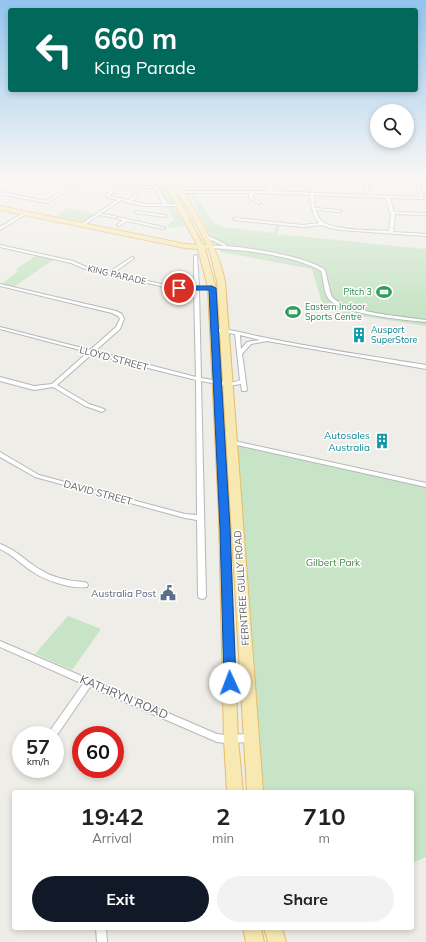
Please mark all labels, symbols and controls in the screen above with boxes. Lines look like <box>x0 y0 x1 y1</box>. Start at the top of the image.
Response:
text: 660 m <box>94 21 177 56</box>
icon: left <box>28 24 80 76</box>
text: King Parade <box>94 56 196 79</box>
map controls <box>370 104 414 148</box>
button: search <box>370 104 414 148</box>
street label: KING PARADE <box>87 262 148 287</box>
pin <box>162 271 196 305</box>
icon: arrive <box>168 277 190 299</box>
sports icon: Pitch 3 <box>375 283 393 301</box>
place label: Pitch 3 <box>343 286 372 297</box>
place label: Eastern Indoor Sports Centre <box>305 301 366 322</box>
sports icon: Eastern Indoor Sports Centre <box>284 303 302 321</box>
place label: Ausport SuperStore <box>371 324 417 345</box>
building icon: Ausport SuperStore <box>350 326 368 344</box>
street label: LLOYD STREET <box>78 343 150 374</box>
place label: Autosales Australia <box>324 429 370 454</box>
building icon: Autosales Australia <box>373 432 391 450</box>
street label: DAVID STREET <box>62 477 134 508</box>
street label: FERNTREE GULLY ROAD <box>231 530 252 646</box>
park label: Gilbert Park <box>306 556 361 569</box>
public building icon: Australia Post <box>159 584 177 602</box>
place label: Australia Post <box>91 587 156 600</box>
position arrow <box>209 662 251 704</box>
street label: KATHRYN ROAD <box>78 671 171 722</box>
speed limit sign: 60 <box>72 726 124 778</box>
text: 57 <box>26 734 50 759</box>
text: km/h <box>27 755 49 768</box>
text: 19:42 <box>80 801 144 831</box>
text: 2 <box>216 801 230 831</box>
text: 710 <box>303 801 346 831</box>
text: Arrival <box>92 830 132 846</box>
text: min <box>212 830 234 846</box>
text: m <box>318 830 330 846</box>
button: Exit <box>32 876 209 922</box>
button: Share <box>217 876 394 922</box>

